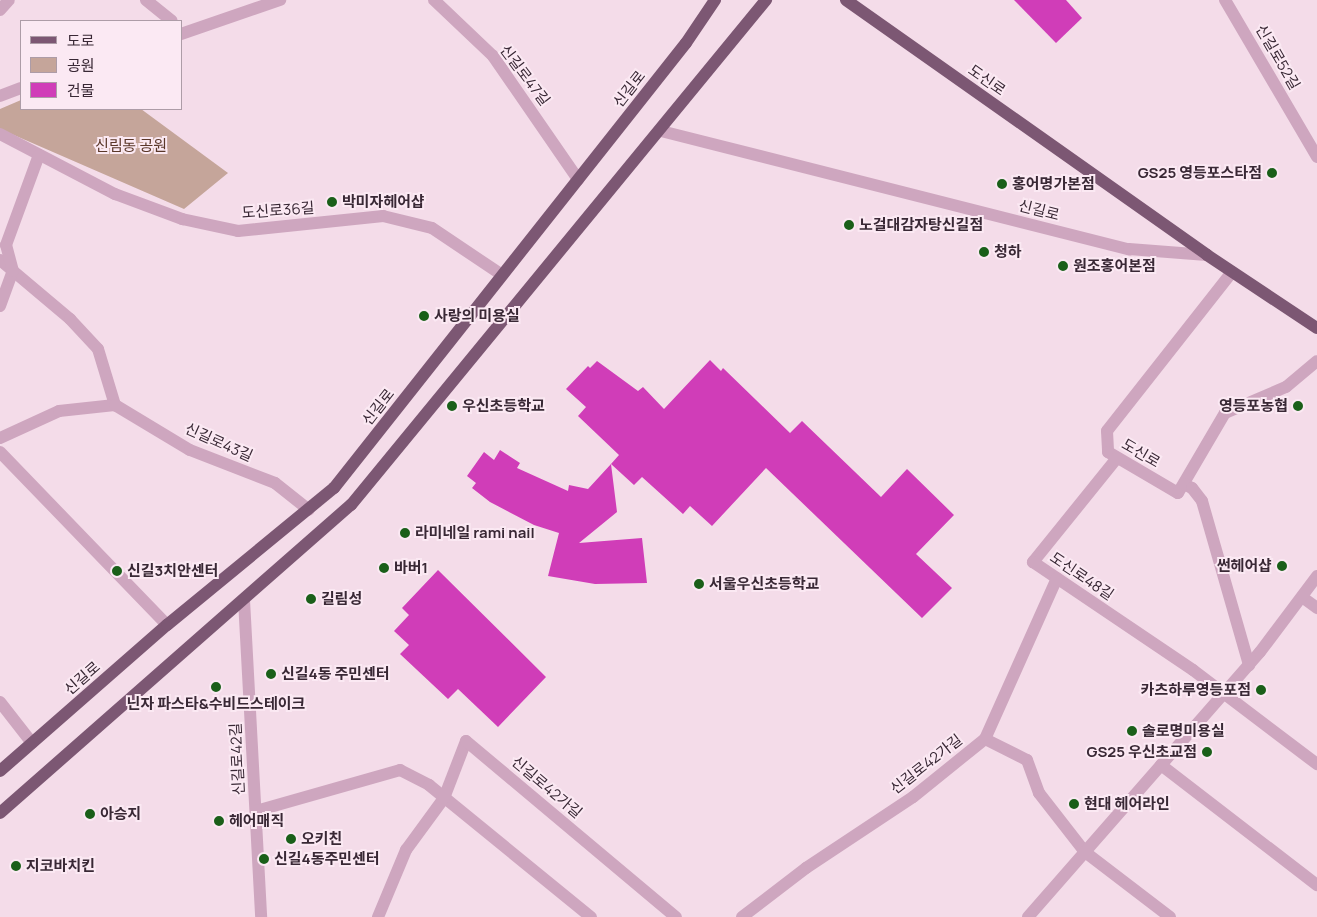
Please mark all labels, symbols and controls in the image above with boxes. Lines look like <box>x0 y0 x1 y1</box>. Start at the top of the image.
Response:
legend <box>20 20 182 110</box>
street label: 신길로52길 <box>1252 21 1304 93</box>
text: 도로 <box>67 30 95 51</box>
street label: 신길로47길 <box>496 41 554 109</box>
text: 공원 <box>67 55 95 76</box>
street label: 도신로 <box>965 61 1009 99</box>
street label: 신길로 <box>609 67 649 111</box>
text: 건물 <box>67 80 95 101</box>
park label: 신림동 공원 <box>95 137 167 155</box>
place label: GS25 영등포스타점 <box>1138 164 1262 182</box>
marker: GS25 영등포스타점 <box>1266 167 1278 179</box>
place label: 홍어명가본점 <box>1012 175 1095 193</box>
marker: 홍어명가본점 <box>996 178 1008 190</box>
place label: 박미자헤어샵 <box>342 193 425 211</box>
marker: 박미자헤어샵 <box>326 196 338 208</box>
street label: 신길로 <box>1017 196 1061 224</box>
street label: 도신로36길 <box>241 198 315 222</box>
place label: 노걸대감자탕신길점 <box>859 216 983 234</box>
marker: 노걸대감자탕신길점 <box>843 219 855 231</box>
place label: 청하 <box>994 243 1022 261</box>
marker: 청하 <box>978 246 990 258</box>
place label: 원조홍어본점 <box>1073 257 1156 275</box>
marker: 원조홍어본점 <box>1057 260 1069 272</box>
place label: 사랑의 미용실 <box>434 307 520 325</box>
marker: 사랑의 미용실 <box>418 310 430 322</box>
street label: 신길로 <box>358 385 398 429</box>
place label: 우신초등학교 <box>462 397 545 415</box>
place label: 영등포농협 <box>1219 397 1288 415</box>
marker: 우신초등학교 <box>446 400 458 412</box>
marker: 영등포농협 <box>1292 400 1304 412</box>
street label: 신길로43길 <box>182 419 256 465</box>
street label: 도신로 <box>1119 435 1163 471</box>
place label: 라미네일 rami nail <box>415 524 535 542</box>
marker: 라미네일 rami nail <box>399 527 411 539</box>
street label: 도신로48길 <box>1047 548 1117 604</box>
place label: 썬헤어샵 <box>1217 557 1272 575</box>
place label: 바버1 <box>394 559 428 577</box>
marker: 썬헤어샵 <box>1276 560 1288 572</box>
place label: 신길3치안센터 <box>127 562 219 580</box>
marker: 바버1 <box>378 562 390 574</box>
marker: 신길3치안센터 <box>111 565 123 577</box>
place label: 서울우신초등학교 <box>709 575 819 593</box>
marker: 서울우신초등학교 <box>693 578 705 590</box>
place label: 길림성 <box>321 590 362 608</box>
marker: 길림성 <box>305 593 317 605</box>
street label: 신길로 <box>60 658 104 698</box>
place label: 신길4동 주민센터 <box>281 665 390 683</box>
marker: 신길4동 주민센터 <box>265 668 277 680</box>
marker: 닌자 파스타&수비드스테이크 <box>210 681 222 693</box>
place label: 카츠하루영등포점 <box>1141 681 1251 699</box>
marker: 카츠하루영등포점 <box>1255 684 1267 696</box>
place label: 닌자 파스타&수비드스테이크 <box>127 695 305 713</box>
street label: 신길로42길 <box>226 722 248 796</box>
place label: 솔로명미용실 <box>1142 722 1225 740</box>
marker: 솔로명미용실 <box>1126 725 1138 737</box>
street label: 신길로42가길 <box>886 730 966 798</box>
place label: GS25 우신초교점 <box>1086 743 1197 761</box>
marker: GS25 우신초교점 <box>1201 746 1213 758</box>
street label: 신길로42가길 <box>508 752 586 822</box>
place label: 현대 헤어라인 <box>1084 795 1170 813</box>
marker: 현대 헤어라인 <box>1068 798 1080 810</box>
place label: 아승지 <box>100 805 141 823</box>
marker: 아승지 <box>84 808 96 820</box>
place label: 헤어매직 <box>229 812 284 830</box>
marker: 헤어매직 <box>213 815 225 827</box>
place label: 오키친 <box>301 830 342 848</box>
marker: 오키친 <box>285 833 297 845</box>
place label: 신길4동주민센터 <box>274 850 380 868</box>
marker: 신길4동주민센터 <box>258 853 270 865</box>
place label: 지코바치킨 <box>26 857 95 875</box>
marker: 지코바치킨 <box>10 860 22 872</box>

